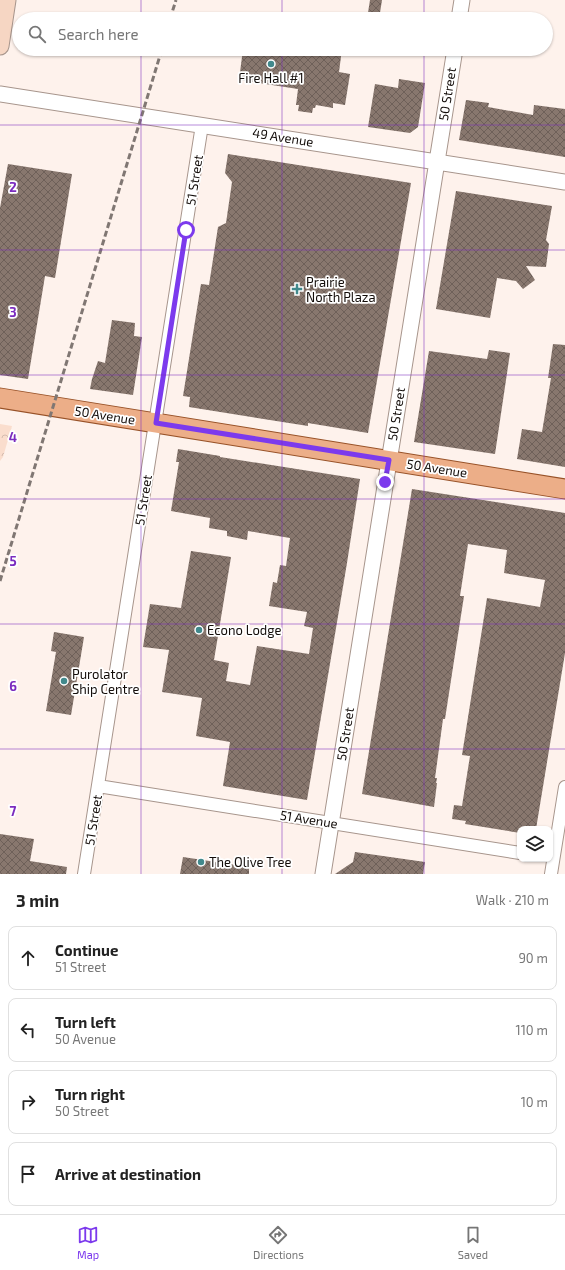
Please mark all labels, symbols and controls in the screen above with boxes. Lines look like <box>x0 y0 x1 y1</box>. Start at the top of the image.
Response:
search box <box>12 12 553 56</box>
icon: search <box>26 23 48 45</box>
text: Search here <box>58 25 139 43</box>
marker: Fire Hall #1 <box>266 59 276 69</box>
street label: 50 Street <box>435 66 459 122</box>
place label: Fire Hall #1 <box>238 70 304 86</box>
street label: 49 Avenue <box>251 124 315 150</box>
street label: 51 Street <box>182 153 206 207</box>
text: 2 <box>9 179 17 195</box>
route start <box>177 221 195 239</box>
place label: Prairie North Plaza <box>306 274 376 305</box>
marker: Prairie North Plaza <box>291 283 303 295</box>
text: 3 <box>9 304 17 320</box>
street label: 50 Street <box>384 386 408 442</box>
street label: 50 Avenue <box>74 402 136 428</box>
text: 4 <box>9 429 17 445</box>
street label: 50 Avenue <box>406 455 468 481</box>
street label: 51 Street <box>131 473 155 527</box>
route end <box>376 473 394 491</box>
text: 5 <box>9 553 17 569</box>
place label: Econo Lodge <box>207 622 281 638</box>
marker: Econo Lodge <box>194 625 204 635</box>
place label: Purolator Ship Centre <box>72 666 139 697</box>
marker: Purolator Ship Centre <box>59 676 69 686</box>
text: 6 <box>9 678 17 694</box>
street label: 50 Street <box>333 706 357 762</box>
street label: 51 Street <box>81 793 105 847</box>
text: 7 <box>10 803 17 819</box>
street label: 51 Avenue <box>279 807 339 831</box>
map controls <box>517 826 553 862</box>
button: layers <box>517 826 553 862</box>
place label: The Olive Tree <box>209 854 292 870</box>
marker: The Olive Tree <box>196 857 206 867</box>
text: 3 min <box>16 890 59 910</box>
text: Walk · 210 m <box>476 892 549 908</box>
text: Continue <box>55 941 118 959</box>
icon: ahead <box>17 947 39 969</box>
text: 90 m <box>518 950 548 966</box>
text: 51 Street <box>55 959 106 975</box>
text: Turn left <box>55 1013 116 1031</box>
icon: left <box>17 1019 39 1041</box>
text: 110 m <box>516 1022 548 1038</box>
text: 50 Avenue <box>55 1031 116 1047</box>
text: Turn right <box>55 1085 125 1103</box>
icon: right <box>17 1091 39 1113</box>
text: 10 m <box>521 1094 548 1110</box>
text: 50 Street <box>55 1103 109 1119</box>
icon: arrive <box>17 1163 39 1185</box>
text: Arrive at destination <box>55 1165 201 1183</box>
tab: Map <box>77 1224 99 1261</box>
tab: Directions <box>253 1224 304 1261</box>
tab: Saved <box>458 1224 488 1261</box>

